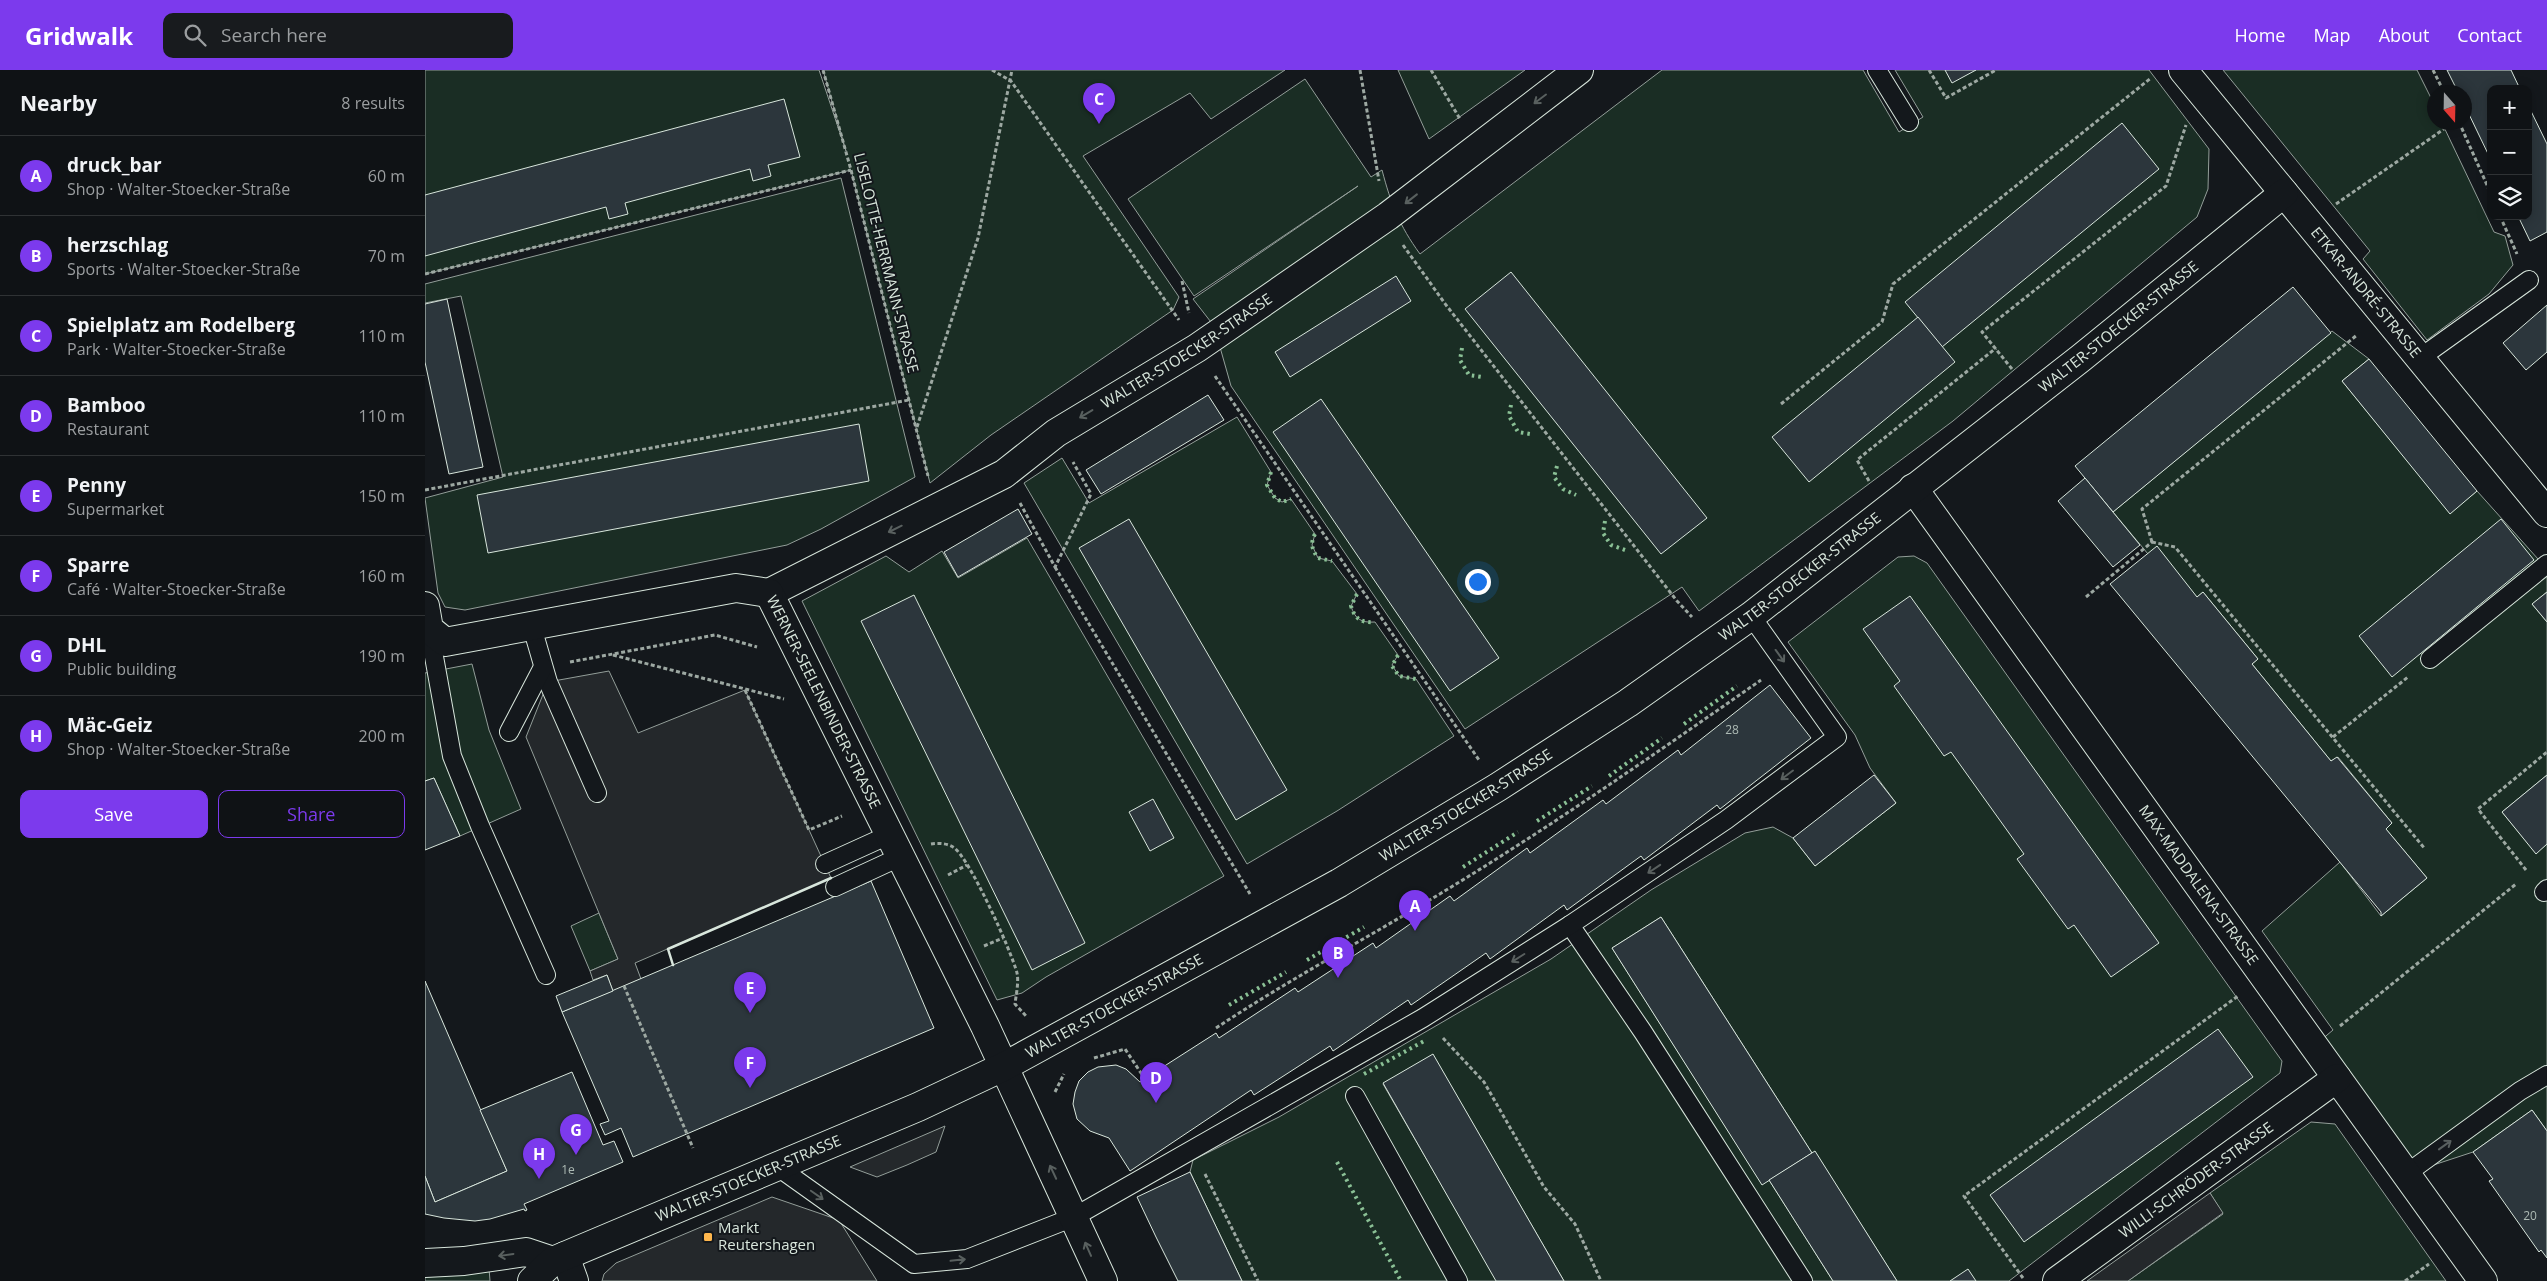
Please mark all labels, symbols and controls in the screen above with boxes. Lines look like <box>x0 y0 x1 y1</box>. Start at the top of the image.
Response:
search box <box>163 13 513 58</box>
text: Gridwalk <box>25 19 133 52</box>
icon: search <box>181 21 209 49</box>
text: Search here <box>221 22 327 48</box>
text: Home <box>2235 23 2285 47</box>
text: Map <box>2313 23 2351 47</box>
text: About <box>2379 23 2429 47</box>
text: Contact <box>2457 23 2522 47</box>
pin: C <box>1083 83 1115 124</box>
north arrow <box>2427 85 2472 130</box>
map controls <box>2487 85 2532 220</box>
button: + <box>2487 85 2532 130</box>
text: Nearby <box>20 89 97 117</box>
text: 8 results <box>341 92 405 114</box>
one-way arrow <box>1534 94 1547 105</box>
button: − <box>2487 130 2532 175</box>
street label: LISELOTTE-HERRMANN-STRASSE <box>850 151 924 375</box>
text: druck_bar <box>67 152 162 178</box>
text: A <box>30 165 42 187</box>
text: 60 m <box>368 165 405 187</box>
button: layers <box>2487 175 2532 220</box>
text: Shop · Walter-Stoecker-Straße <box>67 178 290 200</box>
one-way arrow <box>1405 193 1418 204</box>
street label: ETKAR-ANDRÉ-STRASSE <box>2307 222 2426 361</box>
text: herzschlag <box>67 232 168 258</box>
text: B <box>31 245 41 267</box>
text: 70 m <box>368 245 405 267</box>
street label: WALTER-STOECKER-STRASSE <box>2034 256 2202 397</box>
text: Sports · Walter-Stoecker-Straße <box>67 258 300 280</box>
street label: WALTER-STOECKER-STRASSE <box>1097 288 1276 413</box>
text: Spielplatz am Rodelberg <box>67 312 295 338</box>
text: C <box>31 325 41 347</box>
text: 110 m <box>359 325 405 347</box>
text: Park · Walter-Stoecker-Straße <box>67 338 286 360</box>
text: Bamboo <box>67 392 145 418</box>
text: D <box>30 405 42 427</box>
text: 110 m <box>359 405 405 427</box>
one-way arrow <box>1080 410 1094 420</box>
text: Restaurant <box>67 418 149 440</box>
text: Penny <box>67 472 126 498</box>
text: E <box>32 485 40 507</box>
text: 150 m <box>359 485 405 507</box>
text: Supermarket <box>67 498 164 520</box>
street label: WALTER-STOECKER-STRASSE <box>1714 507 1885 645</box>
one-way arrow <box>888 525 903 535</box>
text: Sparre <box>67 552 129 578</box>
text: F <box>32 565 40 587</box>
text: 160 m <box>359 565 405 587</box>
your location <box>1465 569 1491 595</box>
text: Café · Walter-Stoecker-Straße <box>67 578 286 600</box>
street label: WERNER-SEELENBINDER-STRASSE <box>763 592 886 812</box>
text: DHL <box>67 632 106 658</box>
text: G <box>30 645 42 667</box>
text: 190 m <box>359 645 405 667</box>
one-way arrow <box>1774 649 1785 662</box>
text: Public building <box>67 658 176 680</box>
text: Mäc-Geiz <box>67 712 152 738</box>
house number: 28 <box>1725 721 1739 738</box>
text: H <box>30 725 42 747</box>
text: 200 m <box>359 725 405 747</box>
text: Shop · Walter-Stoecker-Straße <box>67 738 290 760</box>
street label: WALTER-STOECKER-STRASSE <box>1375 744 1556 865</box>
one-way arrow <box>1781 769 1794 780</box>
button: Save <box>20 790 208 838</box>
button: Share <box>218 790 405 838</box>
street label: MAX-MADDALENA-STRASSE <box>2135 800 2264 969</box>
one-way arrow <box>1647 863 1661 874</box>
pin: A <box>1399 890 1431 931</box>
pin: B <box>1322 937 1354 978</box>
street label: WALTER-STOECKER-STRASSE <box>1022 949 1206 1062</box>
one-way arrow <box>1512 953 1526 963</box>
pin: E <box>734 972 766 1013</box>
pin: F <box>734 1047 766 1088</box>
pin: D <box>1140 1062 1172 1103</box>
pin: G <box>560 1114 592 1155</box>
street label: WILLI-SCHRÖDER-STRASSE <box>2115 1117 2277 1242</box>
street label: WALTER-STOECKER-STRASSE <box>652 1130 844 1226</box>
pin: H <box>523 1138 555 1179</box>
one-way arrow <box>2438 1140 2452 1150</box>
house number: 1e <box>561 1161 575 1178</box>
one-way arrow <box>1048 1165 1058 1180</box>
one-way arrow <box>810 1190 824 1200</box>
house number: 20 <box>2523 1207 2537 1224</box>
place label: Markt Reutershagen <box>718 1217 815 1254</box>
marker: Markt Reutershagen <box>702 1231 714 1243</box>
one-way arrow <box>1083 1242 1093 1257</box>
one-way arrow <box>498 1250 514 1260</box>
one-way arrow <box>950 1255 966 1264</box>

